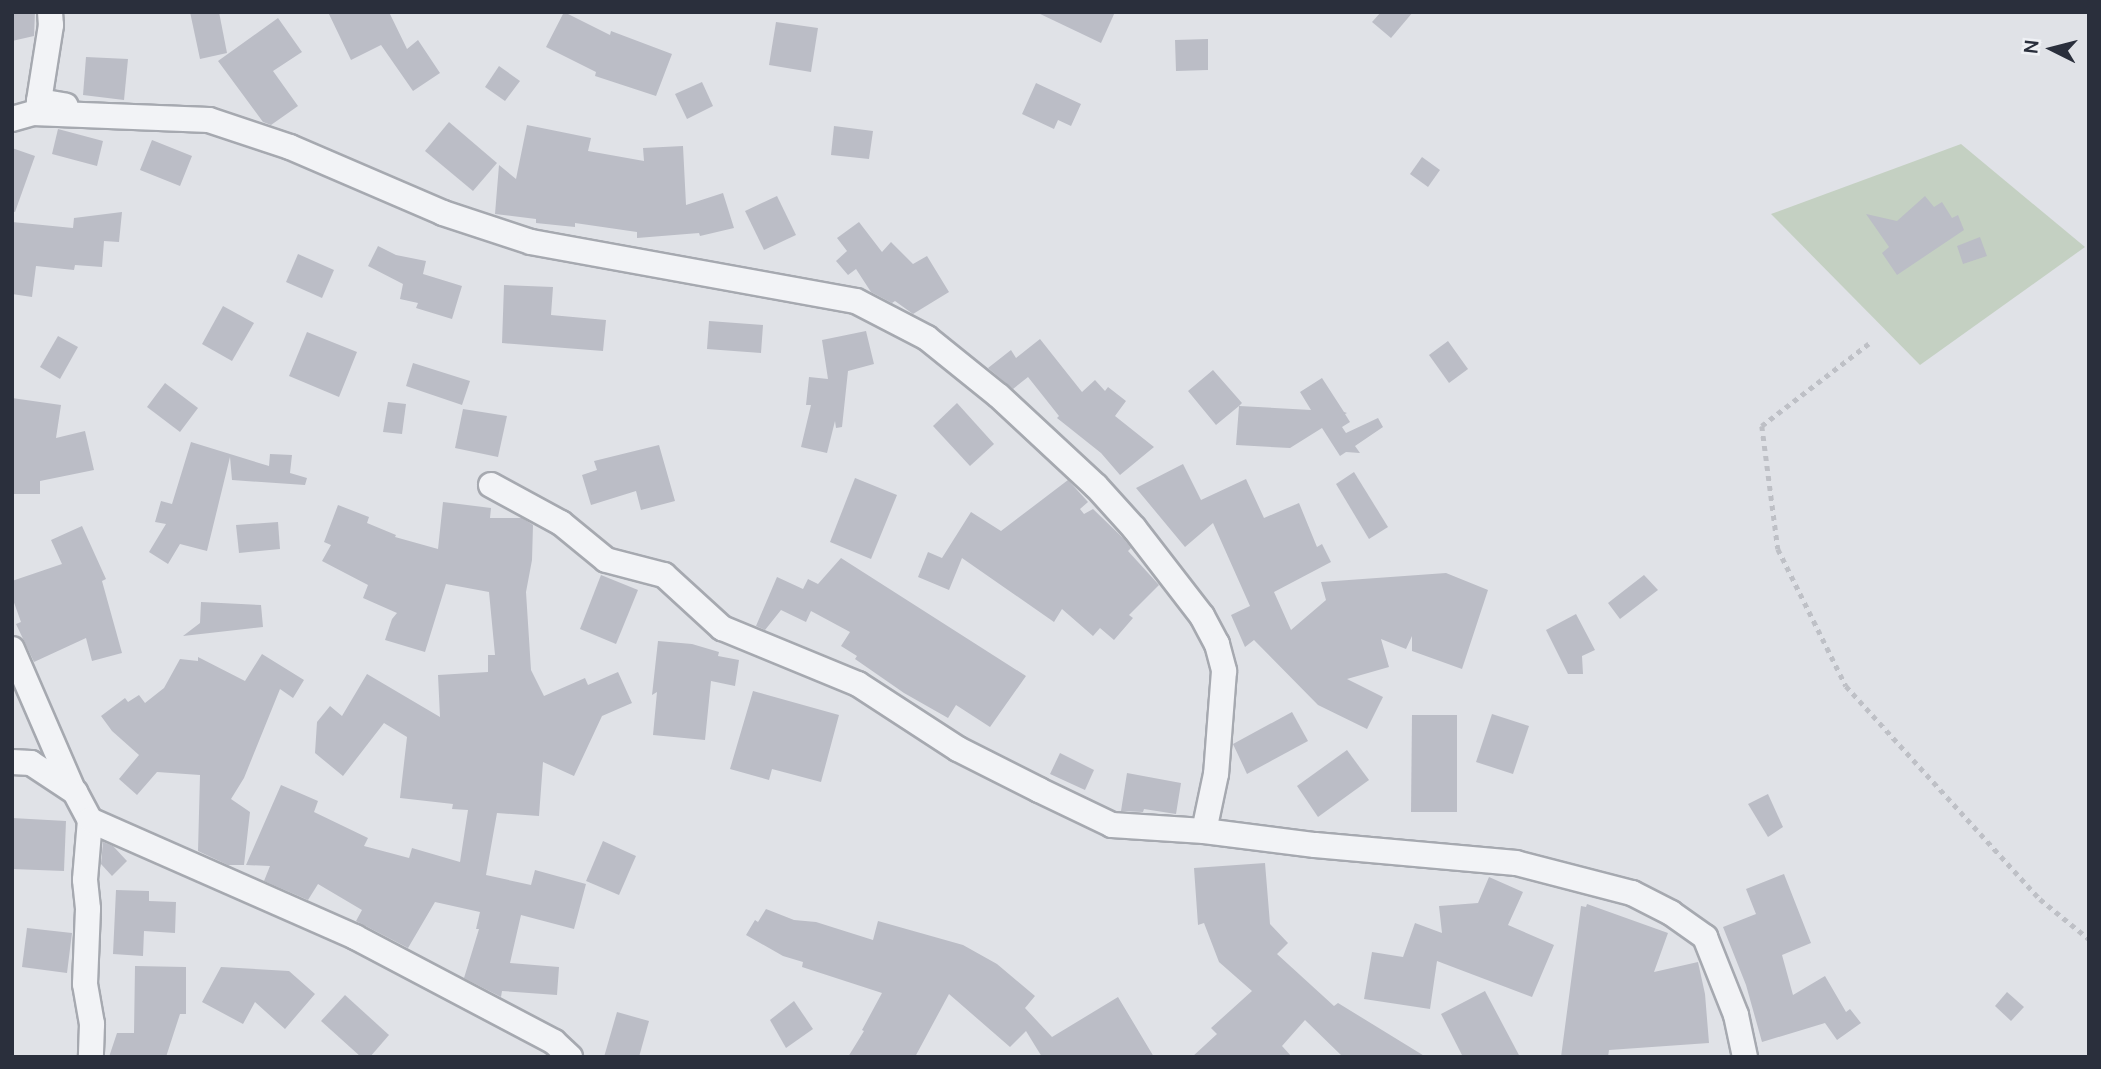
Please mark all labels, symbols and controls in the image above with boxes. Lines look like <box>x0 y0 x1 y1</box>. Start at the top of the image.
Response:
north arrow <box>2017 14 2087 84</box>
text: N <box>2017 39 2045 55</box>

